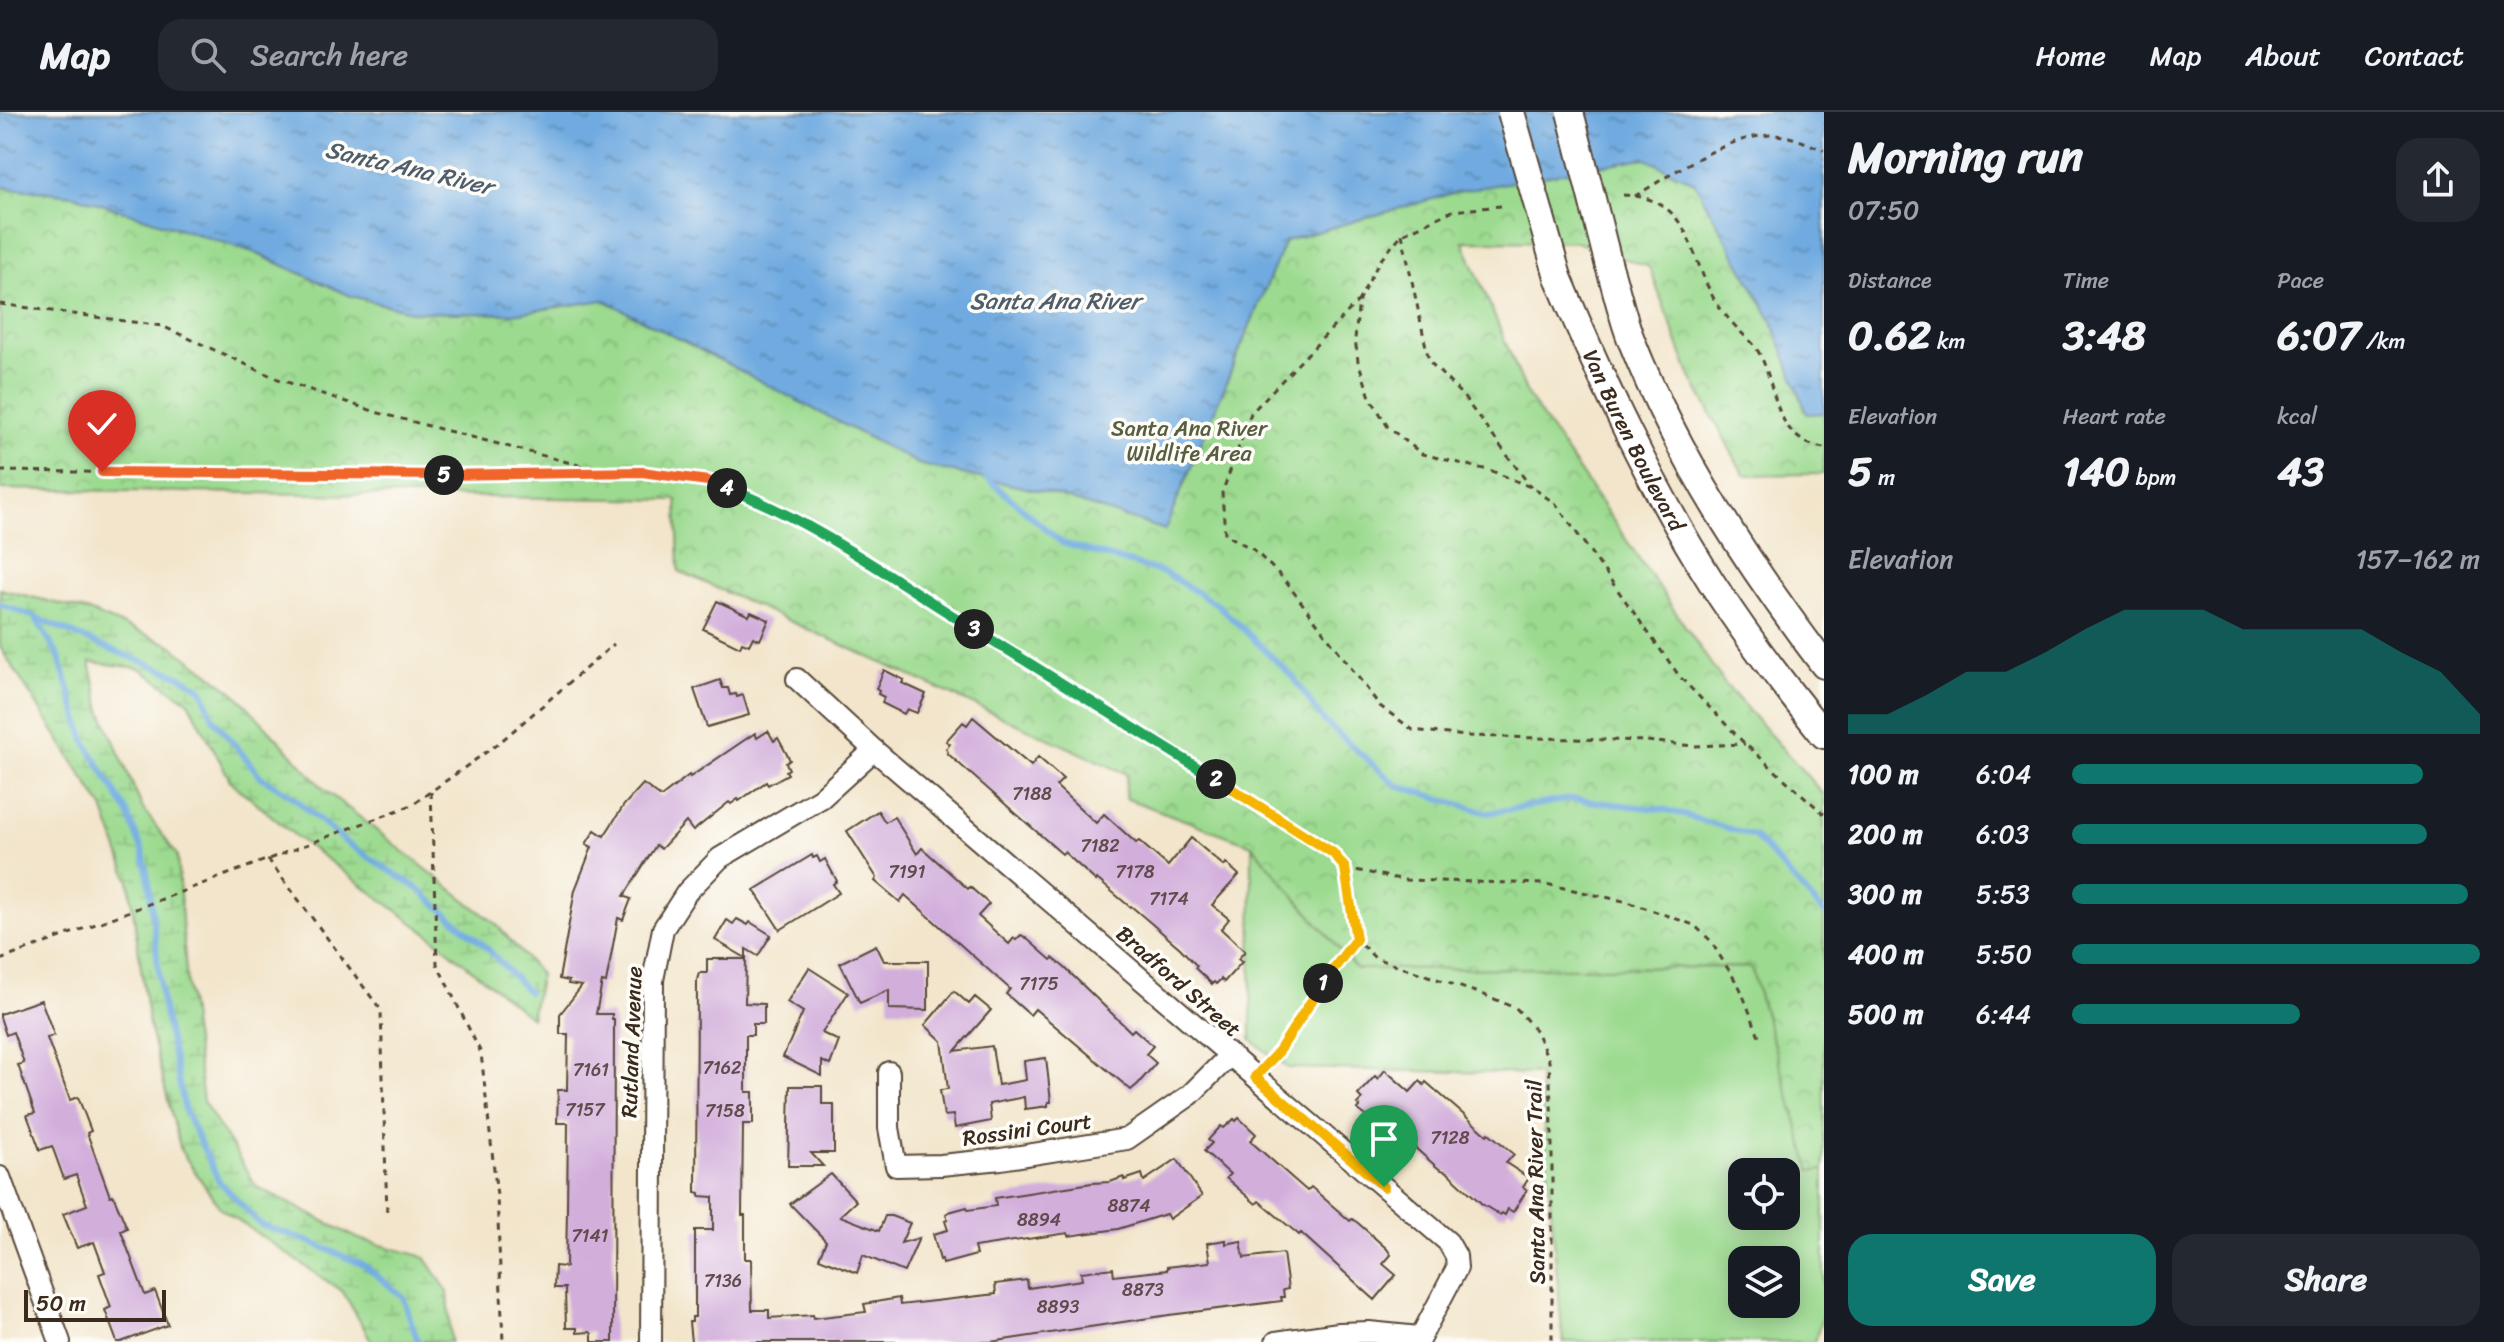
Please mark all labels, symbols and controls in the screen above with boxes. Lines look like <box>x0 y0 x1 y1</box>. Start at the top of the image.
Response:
search box <box>158 19 718 91</box>
text: Map <box>40 22 110 89</box>
text: Search here <box>250 28 408 82</box>
text: Home <box>2036 31 2106 80</box>
text: Map <box>2150 31 2201 80</box>
text: About <box>2245 31 2321 80</box>
text: Contact <box>2365 31 2464 80</box>
icon: search <box>186 33 230 77</box>
text: Morning run <box>1848 118 2083 196</box>
water label: Santa Ana River <box>321 128 501 209</box>
button: share <box>2396 138 2480 222</box>
text: 07:50 <box>1848 187 1919 233</box>
text: Distance <box>1848 261 1932 300</box>
text: Time <box>2063 261 2109 300</box>
text: Pace <box>2277 261 2324 300</box>
water label: Santa Ana River <box>970 280 1144 322</box>
text: 0.62 <box>1848 300 1931 371</box>
text: 3:48 <box>2063 300 2146 371</box>
text: 6:07 <box>2277 300 2360 371</box>
text: km <box>1931 322 1965 361</box>
text: /km <box>2360 322 2405 361</box>
street label: Van Buren Boulevard <box>1572 343 1696 540</box>
pin <box>68 390 136 472</box>
text: Elevation <box>1848 397 1937 436</box>
text: Heart rate <box>2063 397 2166 436</box>
text: kcal <box>2277 397 2317 436</box>
icon: check <box>80 402 124 446</box>
park label: Santa Ana River Wildlife Area <box>1111 409 1269 473</box>
text: 5 <box>1848 436 1872 507</box>
text: 140 <box>2063 436 2130 507</box>
text: 43 <box>2277 436 2324 507</box>
pin: 5 <box>424 455 464 495</box>
text: 5 <box>437 455 451 494</box>
text: m <box>1872 458 1895 497</box>
text: bpm <box>2130 458 2176 497</box>
pin: 4 <box>707 468 747 508</box>
text: 4 <box>720 468 734 507</box>
text: Elevation <box>1848 536 1953 582</box>
text: 157–162 m <box>2356 536 2480 582</box>
pin: 3 <box>954 609 994 649</box>
text: 3 <box>968 609 980 648</box>
text: 100 m <box>1848 751 1919 797</box>
text: 6:04 <box>1976 751 2031 797</box>
pin: 2 <box>1196 759 1236 799</box>
text: 2 <box>1210 759 1222 798</box>
house number: 7188 <box>1012 778 1052 810</box>
text: 200 m <box>1848 811 1923 857</box>
text: 6:03 <box>1976 811 2029 857</box>
house number: 7182 <box>1080 830 1120 862</box>
house number: 7191 <box>889 856 926 888</box>
house number: 7178 <box>1115 856 1155 888</box>
text: 300 m <box>1848 871 1922 917</box>
text: 5:53 <box>1976 871 2030 917</box>
house number: 7174 <box>1149 883 1189 915</box>
street label: Bradford Street <box>1107 915 1251 1048</box>
text: 400 m <box>1848 931 1924 977</box>
text: 5:50 <box>1976 931 2032 977</box>
pin: 1 <box>1303 963 1343 1003</box>
text: 1 <box>1318 963 1328 1002</box>
street label: Rutland Avenue <box>609 966 654 1118</box>
house number: 7175 <box>1019 968 1059 1000</box>
text: 500 m <box>1848 991 1923 1037</box>
text: 6:44 <box>1976 991 2031 1037</box>
house number: 7162 <box>703 1052 741 1084</box>
house number: 7161 <box>573 1054 609 1086</box>
street label: Santa Ana River Trail <box>1514 1079 1557 1285</box>
house number: 7157 <box>565 1094 606 1126</box>
house number: 7158 <box>705 1095 745 1127</box>
street label: Rossini Court <box>960 1101 1094 1158</box>
pin <box>1350 1105 1418 1187</box>
icon: arrive <box>1362 1117 1406 1161</box>
house number: 7128 <box>1430 1122 1470 1154</box>
map controls <box>1728 1158 1800 1318</box>
button: locate <box>1728 1158 1800 1230</box>
house number: 8874 <box>1107 1190 1151 1222</box>
house number: 8894 <box>1017 1204 1061 1236</box>
house number: 7141 <box>572 1220 609 1252</box>
button: Save <box>1848 1234 2156 1326</box>
button: Share <box>2172 1234 2480 1326</box>
button: layers <box>1728 1246 1800 1318</box>
house number: 7136 <box>704 1265 742 1297</box>
house number: 8873 <box>1122 1274 1164 1306</box>
text: 50 m <box>36 1284 86 1323</box>
scale bar <box>24 1286 166 1322</box>
house number: 8893 <box>1037 1291 1079 1323</box>

